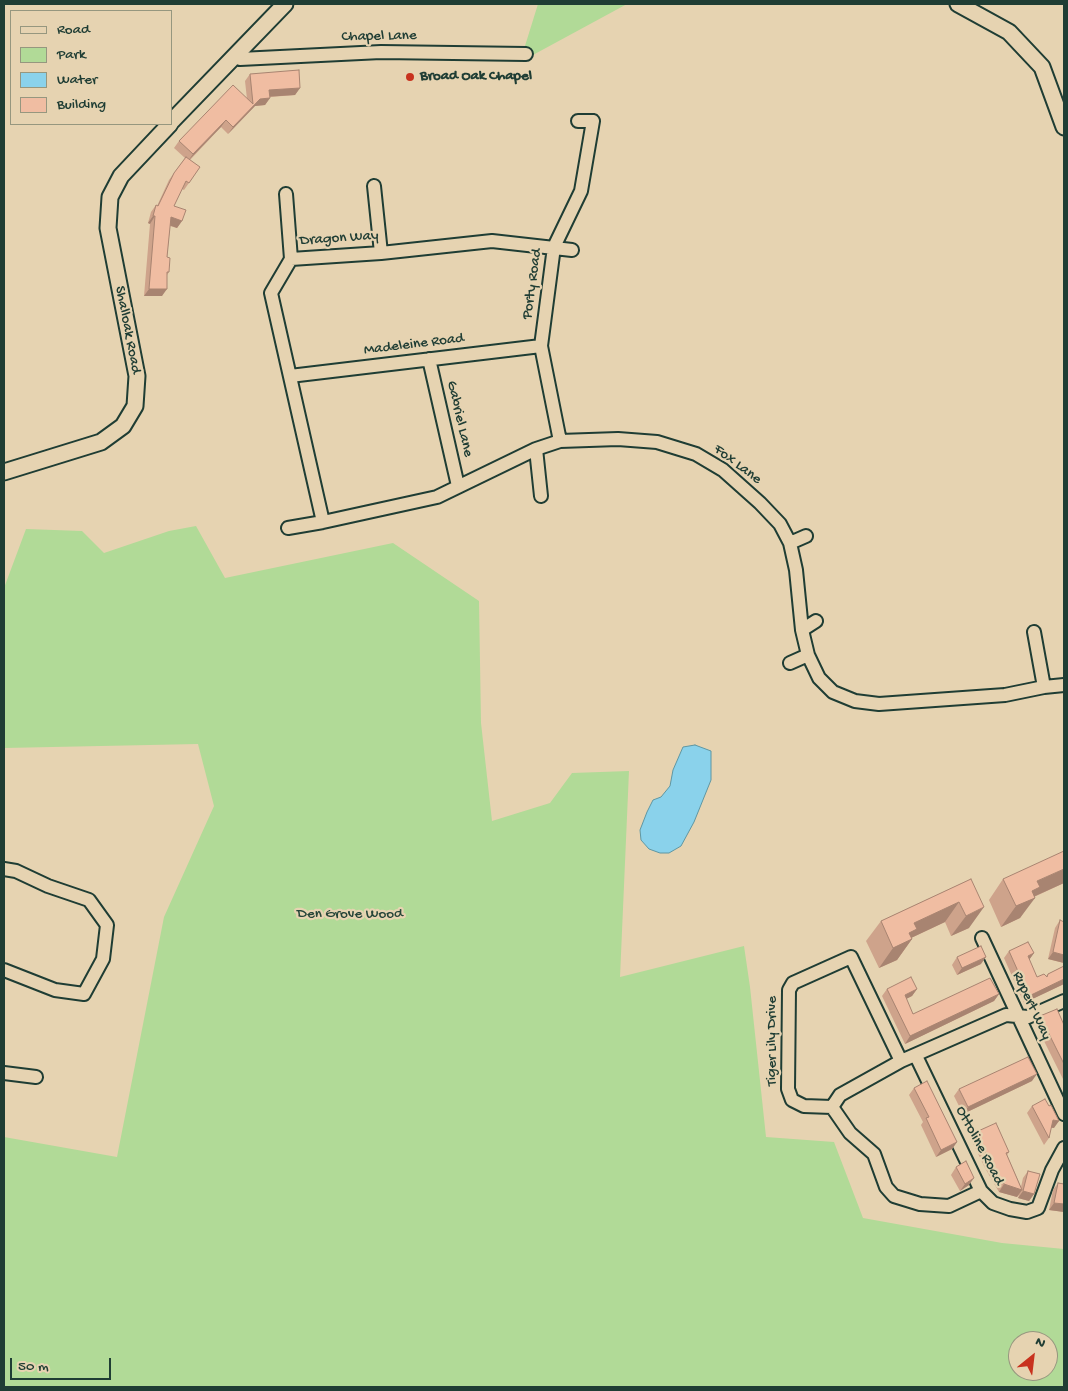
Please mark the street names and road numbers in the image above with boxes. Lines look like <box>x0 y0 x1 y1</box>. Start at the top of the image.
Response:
street label: Chapel Lane <box>341 27 417 47</box>
street label: Dragon Way <box>299 227 379 251</box>
street label: Porty Road <box>519 247 547 321</box>
street label: Shalloak Road <box>110 285 144 375</box>
street label: Madeleine Road <box>363 330 465 360</box>
street label: Gabriel Lane <box>442 379 476 459</box>
street label: Fox Lane <box>709 441 765 489</box>
street label: Rupert Way <box>1007 969 1055 1043</box>
street label: Tiger Lily Drive <box>764 996 782 1086</box>
street label: Ottoline Road <box>951 1103 1007 1189</box>

